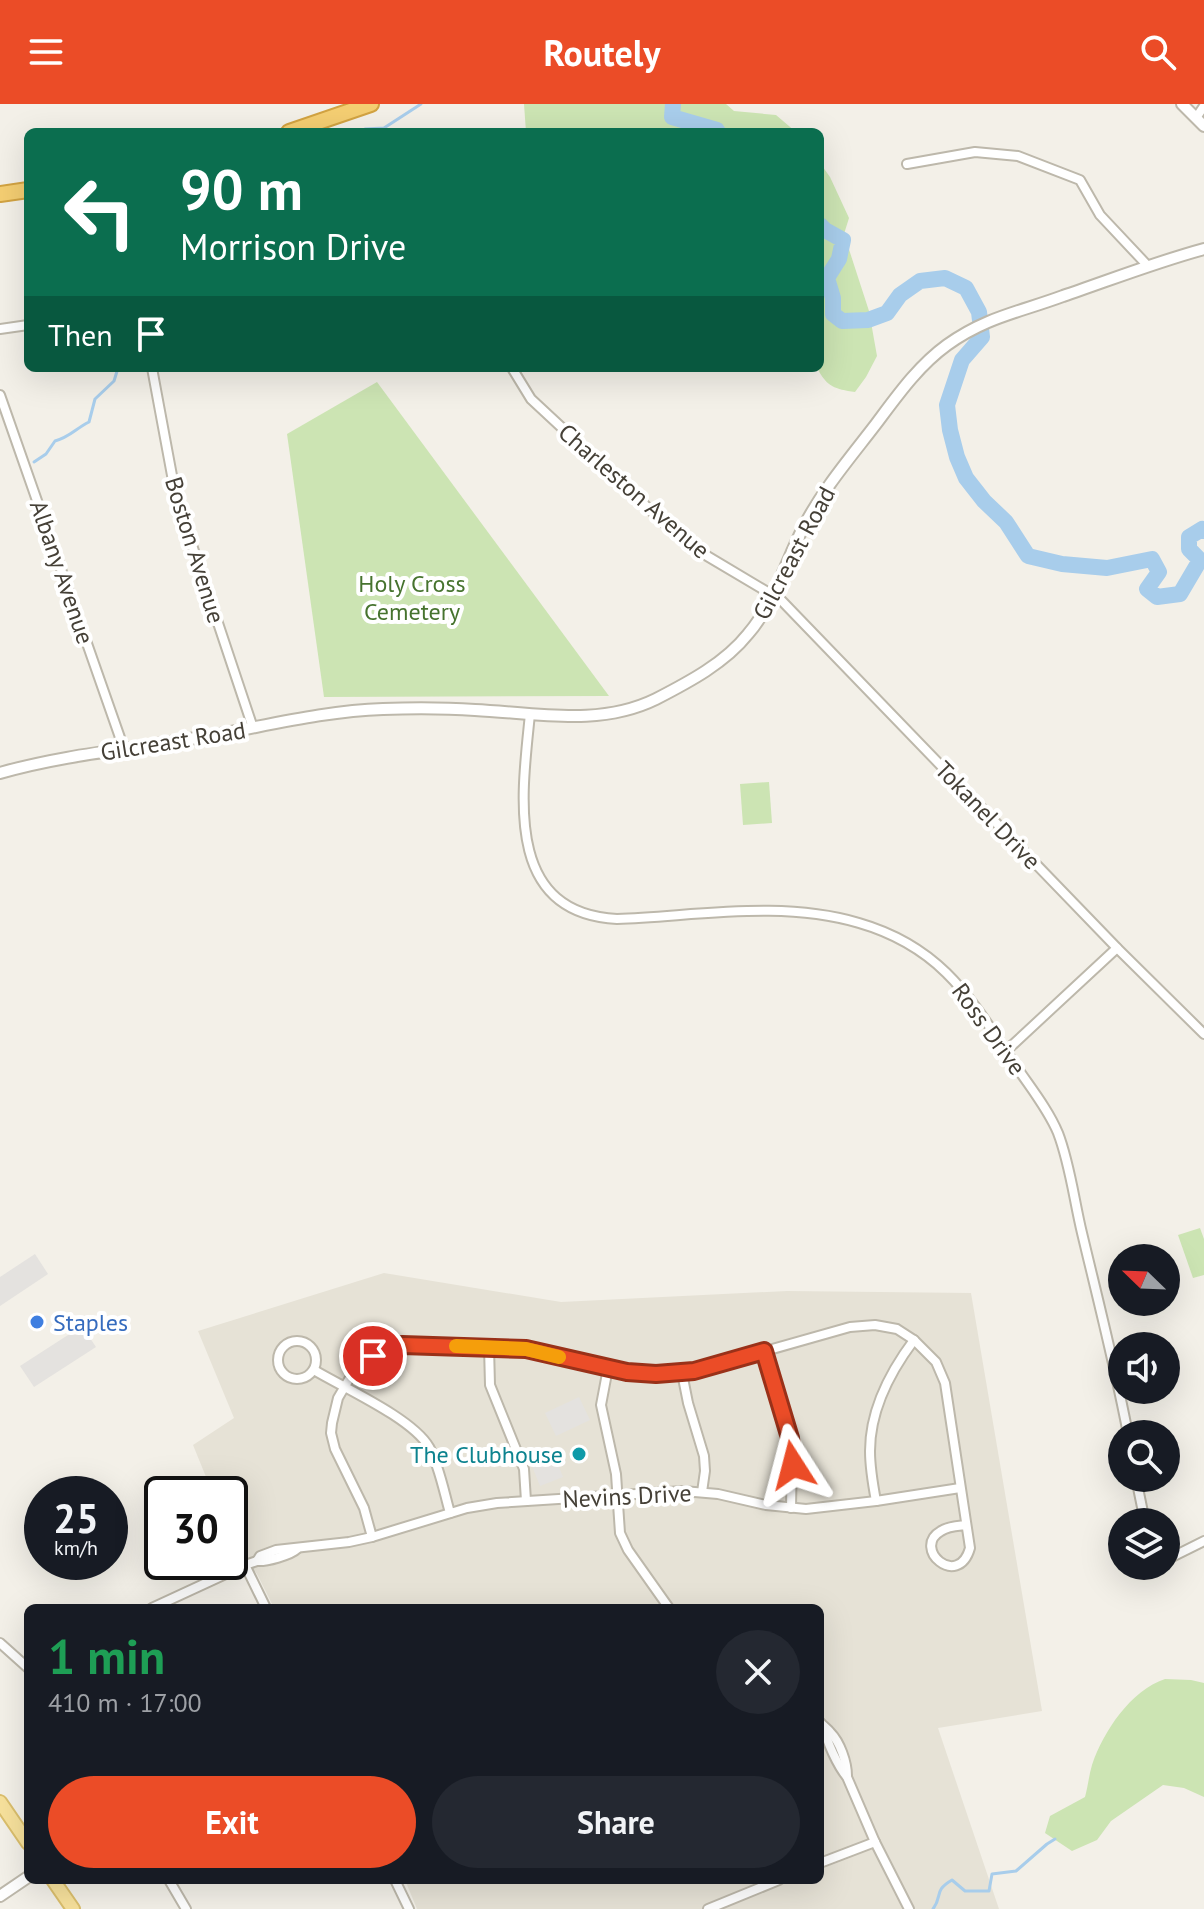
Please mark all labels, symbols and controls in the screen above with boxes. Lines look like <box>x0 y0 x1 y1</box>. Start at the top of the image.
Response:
text: Routely <box>543 29 661 76</box>
icon: menu <box>24 30 68 74</box>
icon: search <box>1136 30 1180 74</box>
text: 90 m <box>180 153 303 225</box>
icon: left <box>48 160 152 264</box>
text: Morrison Drive <box>180 223 406 270</box>
icon: arrive <box>129 312 173 356</box>
text: Then <box>48 315 113 354</box>
street label: Charleston Avenue <box>552 417 716 565</box>
street label: Boston Avenue <box>158 473 232 627</box>
street label: Gilcreast Road <box>746 481 842 625</box>
street label: Albany Avenue <box>23 496 101 648</box>
park label: Holy Cross Cemetery <box>358 568 466 627</box>
street label: Gilcreast Road <box>98 714 248 768</box>
street label: Tokanel Drive <box>929 754 1047 876</box>
street label: Ross Drive <box>945 977 1033 1081</box>
north arrow <box>1108 1244 1180 1316</box>
map controls <box>1108 1244 1180 1580</box>
place label: Staples <box>53 1307 128 1338</box>
marker: Staples <box>28 1313 46 1331</box>
pin <box>339 1322 407 1390</box>
button: sound <box>1108 1332 1180 1404</box>
icon: arrive <box>351 1334 395 1378</box>
button: search <box>1108 1420 1180 1492</box>
position arrow <box>751 1423 835 1507</box>
place label: The Clubhouse <box>410 1439 563 1470</box>
marker: The Clubhouse <box>570 1445 588 1463</box>
speed limit sign: 30 <box>144 1476 248 1580</box>
street label: Nevins Drive <box>562 1477 692 1515</box>
text: 25 <box>53 1492 99 1544</box>
button: layers <box>1108 1508 1180 1580</box>
text: km/h <box>54 1535 98 1561</box>
text: 1 min <box>48 1625 165 1687</box>
button: close <box>716 1630 800 1714</box>
text: 410 m · 17:00 <box>48 1686 202 1719</box>
button: Exit <box>48 1776 416 1868</box>
button: Share <box>432 1776 800 1868</box>

